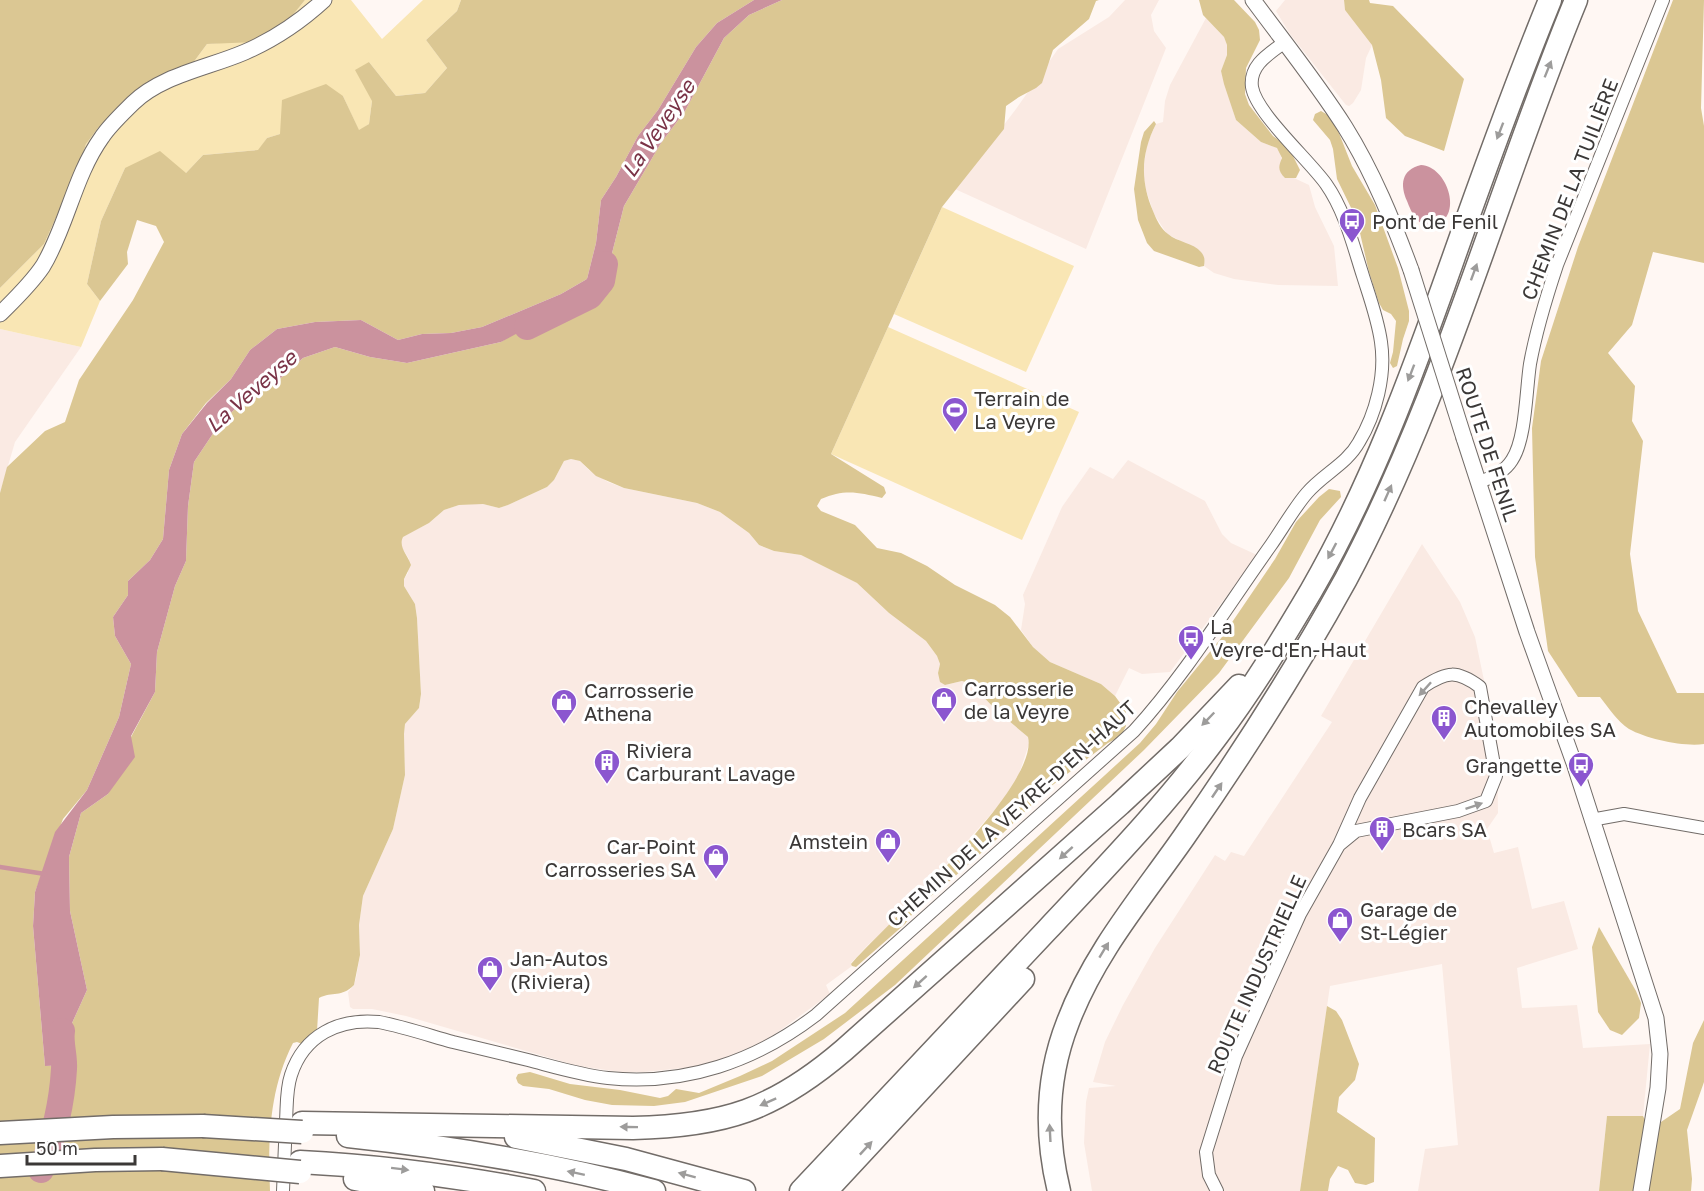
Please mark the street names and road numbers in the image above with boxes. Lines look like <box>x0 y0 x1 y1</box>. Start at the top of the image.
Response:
street label: CHEMIN DE LA TUILIÈRE <box>1516 75 1622 303</box>
street label: ROUTE DE FENIL <box>1452 364 1524 524</box>
street label: CHEMIN DE LA VEYRE-D'EN-HAUT <box>882 695 1140 931</box>
street label: ROUTE INDUSTRIELLE <box>1201 871 1311 1077</box>

